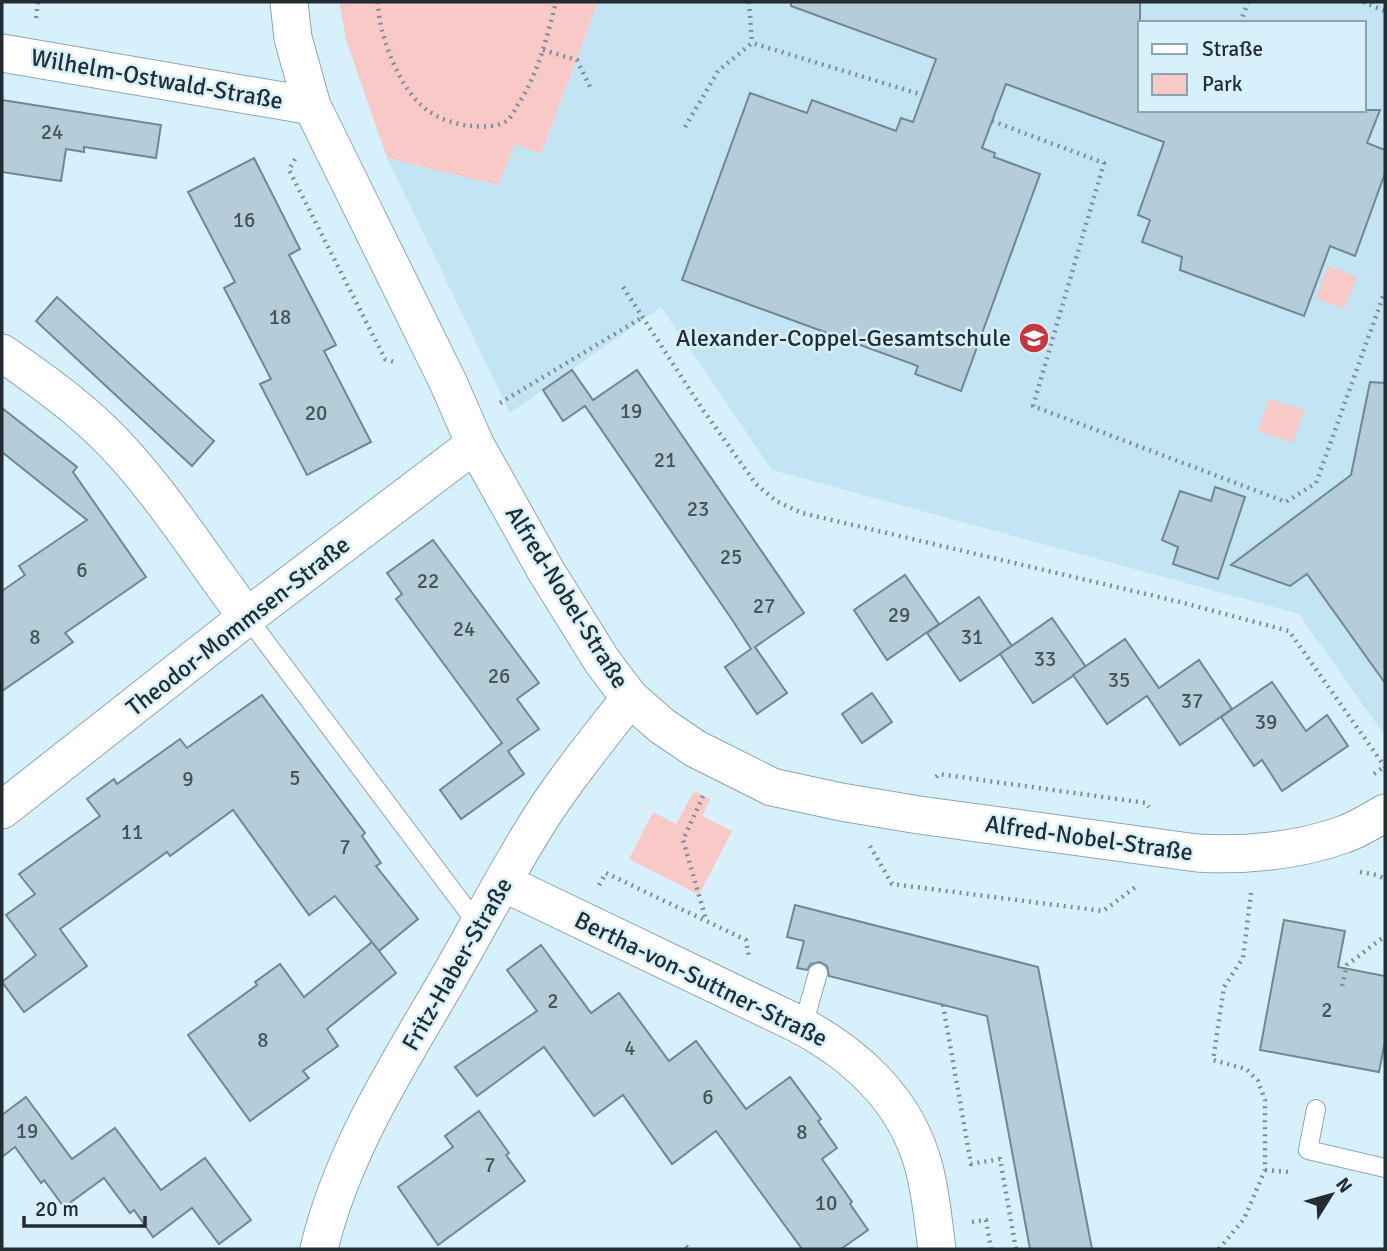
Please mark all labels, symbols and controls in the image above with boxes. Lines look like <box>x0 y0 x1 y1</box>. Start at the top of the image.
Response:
legend <box>1138 21 1366 112</box>
text: Straße <box>1202 36 1263 62</box>
street label: Wilhelm-Ostwald-Straße <box>29 42 285 116</box>
text: Park <box>1202 71 1243 97</box>
house number: 24 <box>41 119 63 145</box>
house number: 16 <box>233 207 255 233</box>
house number: 18 <box>269 304 291 330</box>
school or university icon: Alexander-Coppel-Gesamtschule <box>1017 321 1051 355</box>
place label: Alexander-Coppel-Gesamtschule <box>676 323 1011 353</box>
house number: 19 <box>620 398 642 424</box>
house number: 20 <box>305 400 327 426</box>
house number: 21 <box>654 447 676 473</box>
house number: 23 <box>687 496 709 522</box>
street label: Alfred-Nobel-Straße <box>499 500 635 694</box>
street label: Theodor-Mommsen-Straße <box>120 529 356 723</box>
house number: 25 <box>720 544 742 570</box>
house number: 6 <box>76 557 88 583</box>
house number: 22 <box>417 568 439 594</box>
house number: 27 <box>753 593 775 619</box>
house number: 29 <box>888 602 910 628</box>
house number: 24 <box>453 616 475 642</box>
house number: 8 <box>29 624 41 650</box>
house number: 31 <box>961 624 983 650</box>
house number: 33 <box>1034 646 1056 672</box>
house number: 26 <box>488 663 510 689</box>
house number: 35 <box>1108 667 1130 693</box>
house number: 37 <box>1181 688 1203 714</box>
house number: 39 <box>1255 709 1277 735</box>
house number: 5 <box>289 765 301 791</box>
house number: 9 <box>182 766 194 792</box>
street label: Alfred-Nobel-Straße <box>983 809 1195 867</box>
house number: 11 <box>121 819 143 845</box>
house number: 7 <box>339 834 351 860</box>
street label: Fritz-Haber-Straße <box>395 872 519 1056</box>
street label: Bertha-von-Suttner-Straße <box>570 905 832 1053</box>
house number: 2 <box>547 988 559 1014</box>
house number: 2 <box>1321 997 1333 1023</box>
house number: 8 <box>257 1027 269 1053</box>
house number: 4 <box>624 1035 636 1061</box>
house number: 6 <box>702 1084 714 1110</box>
house number: 19 <box>16 1118 38 1144</box>
house number: 8 <box>796 1119 808 1145</box>
house number: 7 <box>484 1152 496 1178</box>
north arrow <box>1296 1160 1366 1230</box>
text: N <box>1330 1173 1357 1198</box>
scale bar <box>24 1184 145 1228</box>
house number: 10 <box>815 1190 837 1216</box>
text: 20 m <box>35 1196 79 1222</box>

